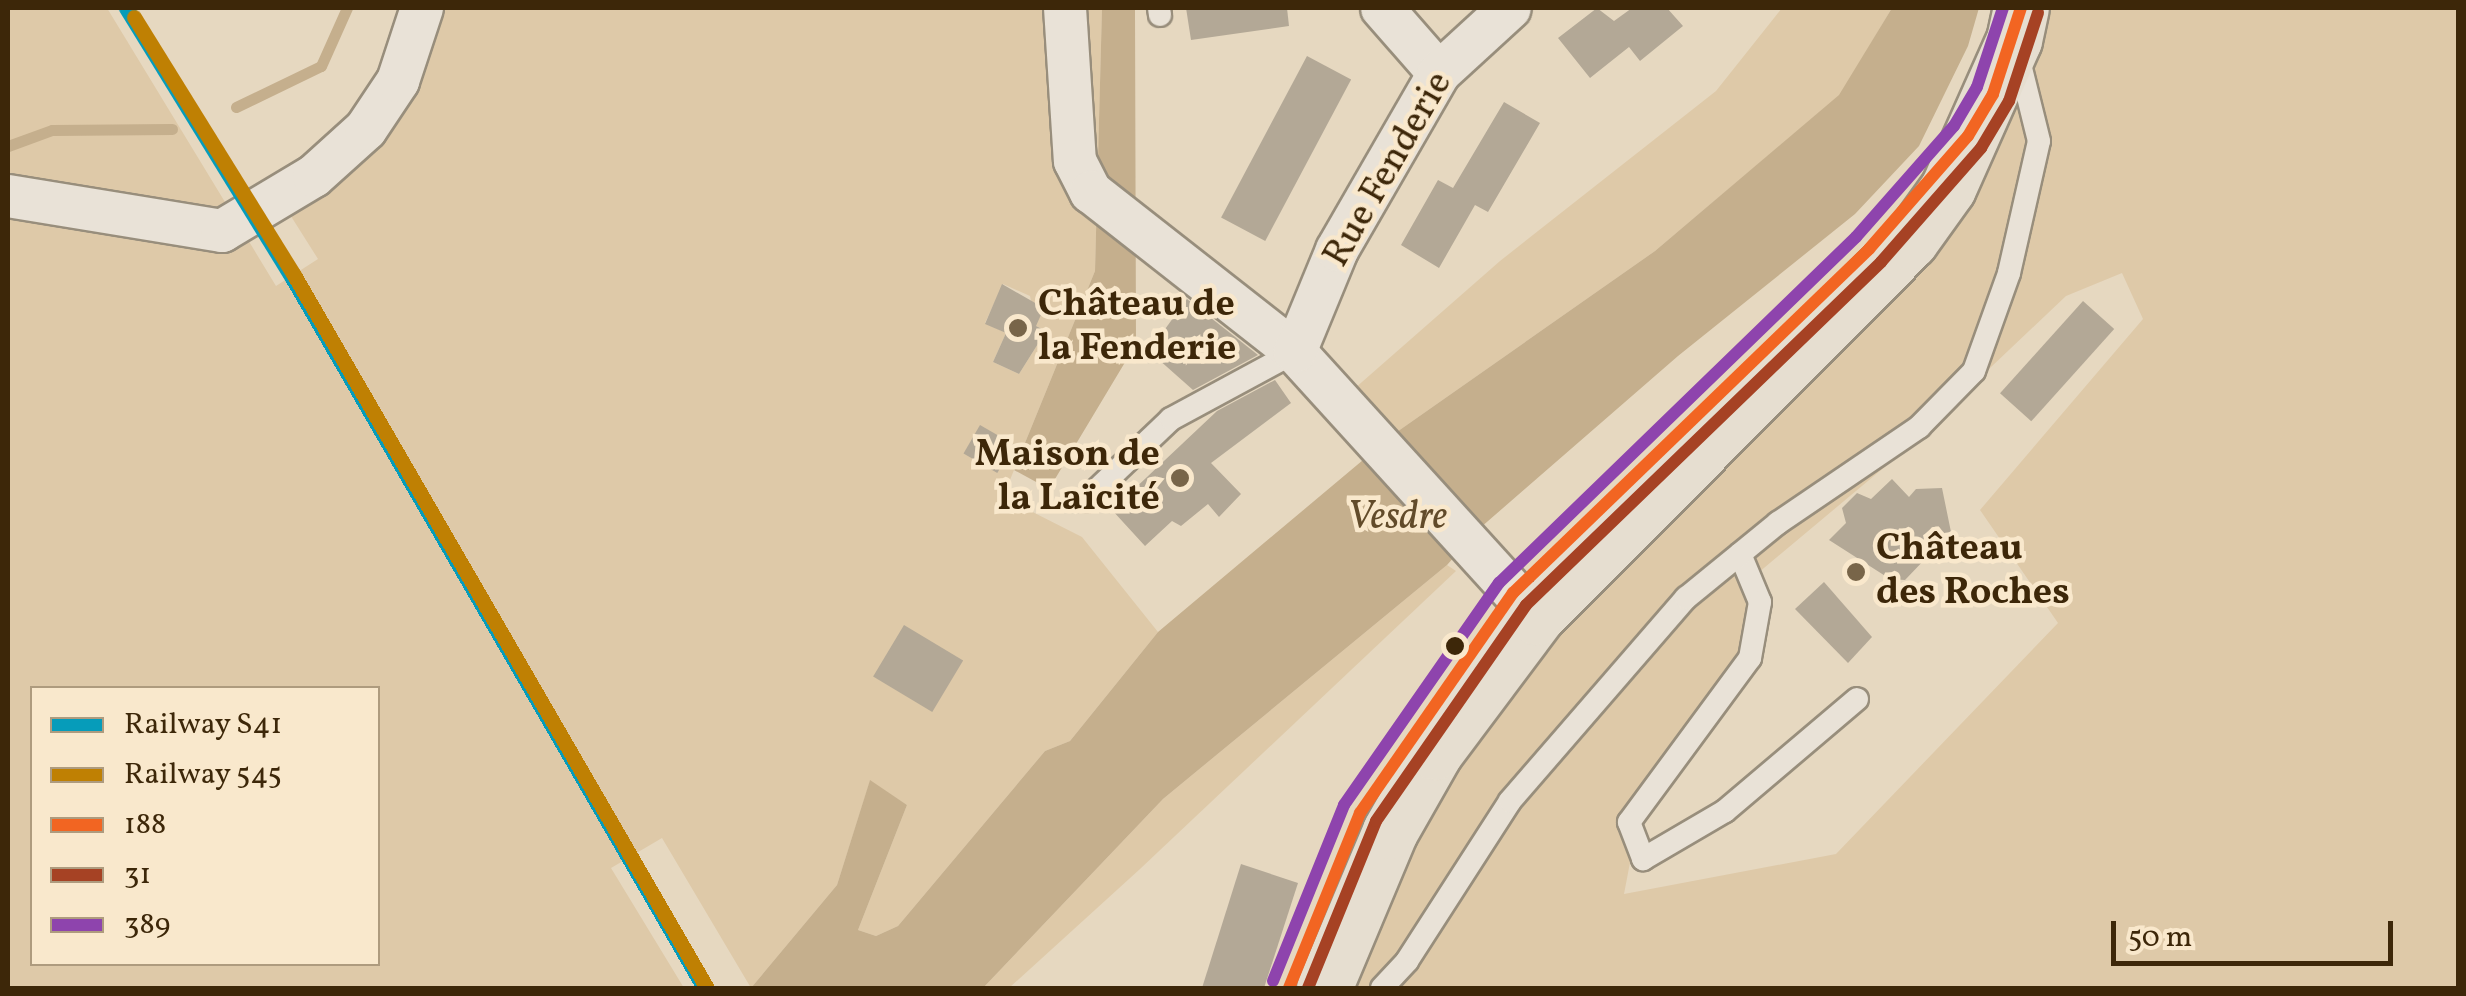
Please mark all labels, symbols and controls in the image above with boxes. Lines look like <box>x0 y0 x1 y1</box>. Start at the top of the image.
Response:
street label: Rue Fenderie <box>1315 64 1463 276</box>
place label: Château de la Fenderie <box>1038 283 1236 372</box>
marker: Château de la Fenderie <box>1007 317 1029 339</box>
place label: Maison de la Laïcité <box>975 433 1160 522</box>
marker: Maison de la Laïcité <box>1169 467 1191 489</box>
water label: Vesdre <box>1347 494 1447 542</box>
place label: Château des Roches <box>1876 527 2070 616</box>
marker: Château des Roches <box>1845 561 1867 583</box>
unlabelled marker <box>1445 636 1465 656</box>
legend <box>30 686 380 966</box>
text: Railway S41 <box>124 704 282 746</box>
text: Railway 545 <box>124 754 282 796</box>
text: 188 <box>124 804 166 846</box>
text: 31 <box>124 854 151 896</box>
scale bar <box>2116 901 2398 963</box>
text: 389 <box>124 904 170 946</box>
text: 50 m <box>2128 917 2192 959</box>

